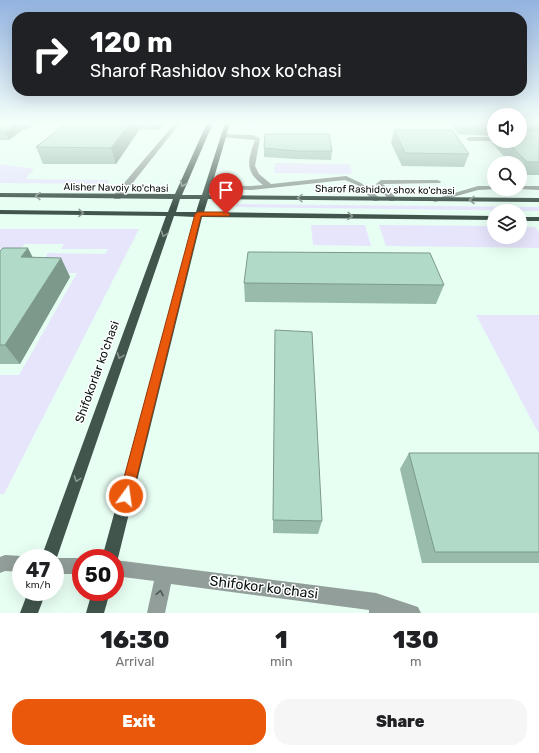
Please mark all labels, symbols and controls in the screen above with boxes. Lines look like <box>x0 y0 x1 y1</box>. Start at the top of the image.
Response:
text: 120 m <box>90 26 173 59</box>
icon: right <box>24 28 76 80</box>
text: Sharof Rashidov shox ko'chasi <box>90 60 342 82</box>
map controls <box>487 108 527 244</box>
button: sound <box>487 108 527 148</box>
button: search <box>487 156 527 196</box>
pin <box>209 173 243 214</box>
icon: arrive <box>215 179 237 201</box>
one-way arrow <box>179 180 187 187</box>
street label: Alisher Navoiy ko'chasi <box>63 181 169 195</box>
street label: Sharof Rashidov shox ko'chasi <box>315 183 455 197</box>
one-way arrow <box>35 192 41 200</box>
one-way arrow <box>297 194 303 203</box>
one-way arrow <box>469 196 475 204</box>
button: layers <box>487 204 527 244</box>
one-way arrow <box>78 209 84 217</box>
one-way arrow <box>347 212 353 220</box>
one-way arrow <box>160 230 169 237</box>
street label: Shifokorlar ko'chasi <box>72 319 122 425</box>
one-way arrow <box>117 353 125 360</box>
one-way arrow <box>73 475 82 482</box>
position arrow <box>105 475 147 517</box>
speed limit sign: 50 <box>72 549 124 601</box>
text: 47 <box>26 558 50 582</box>
street label: Shifokor ko'chasi <box>209 572 319 603</box>
text: km/h <box>26 579 50 591</box>
one-way arrow <box>155 590 164 596</box>
text: 16:30 <box>100 626 170 654</box>
text: 1 <box>275 626 288 654</box>
text: 130 <box>393 626 439 654</box>
text: Arrival <box>115 654 154 669</box>
text: min <box>270 654 293 669</box>
text: m <box>410 654 422 669</box>
button: Exit <box>12 699 266 745</box>
button: Share <box>274 699 527 745</box>

